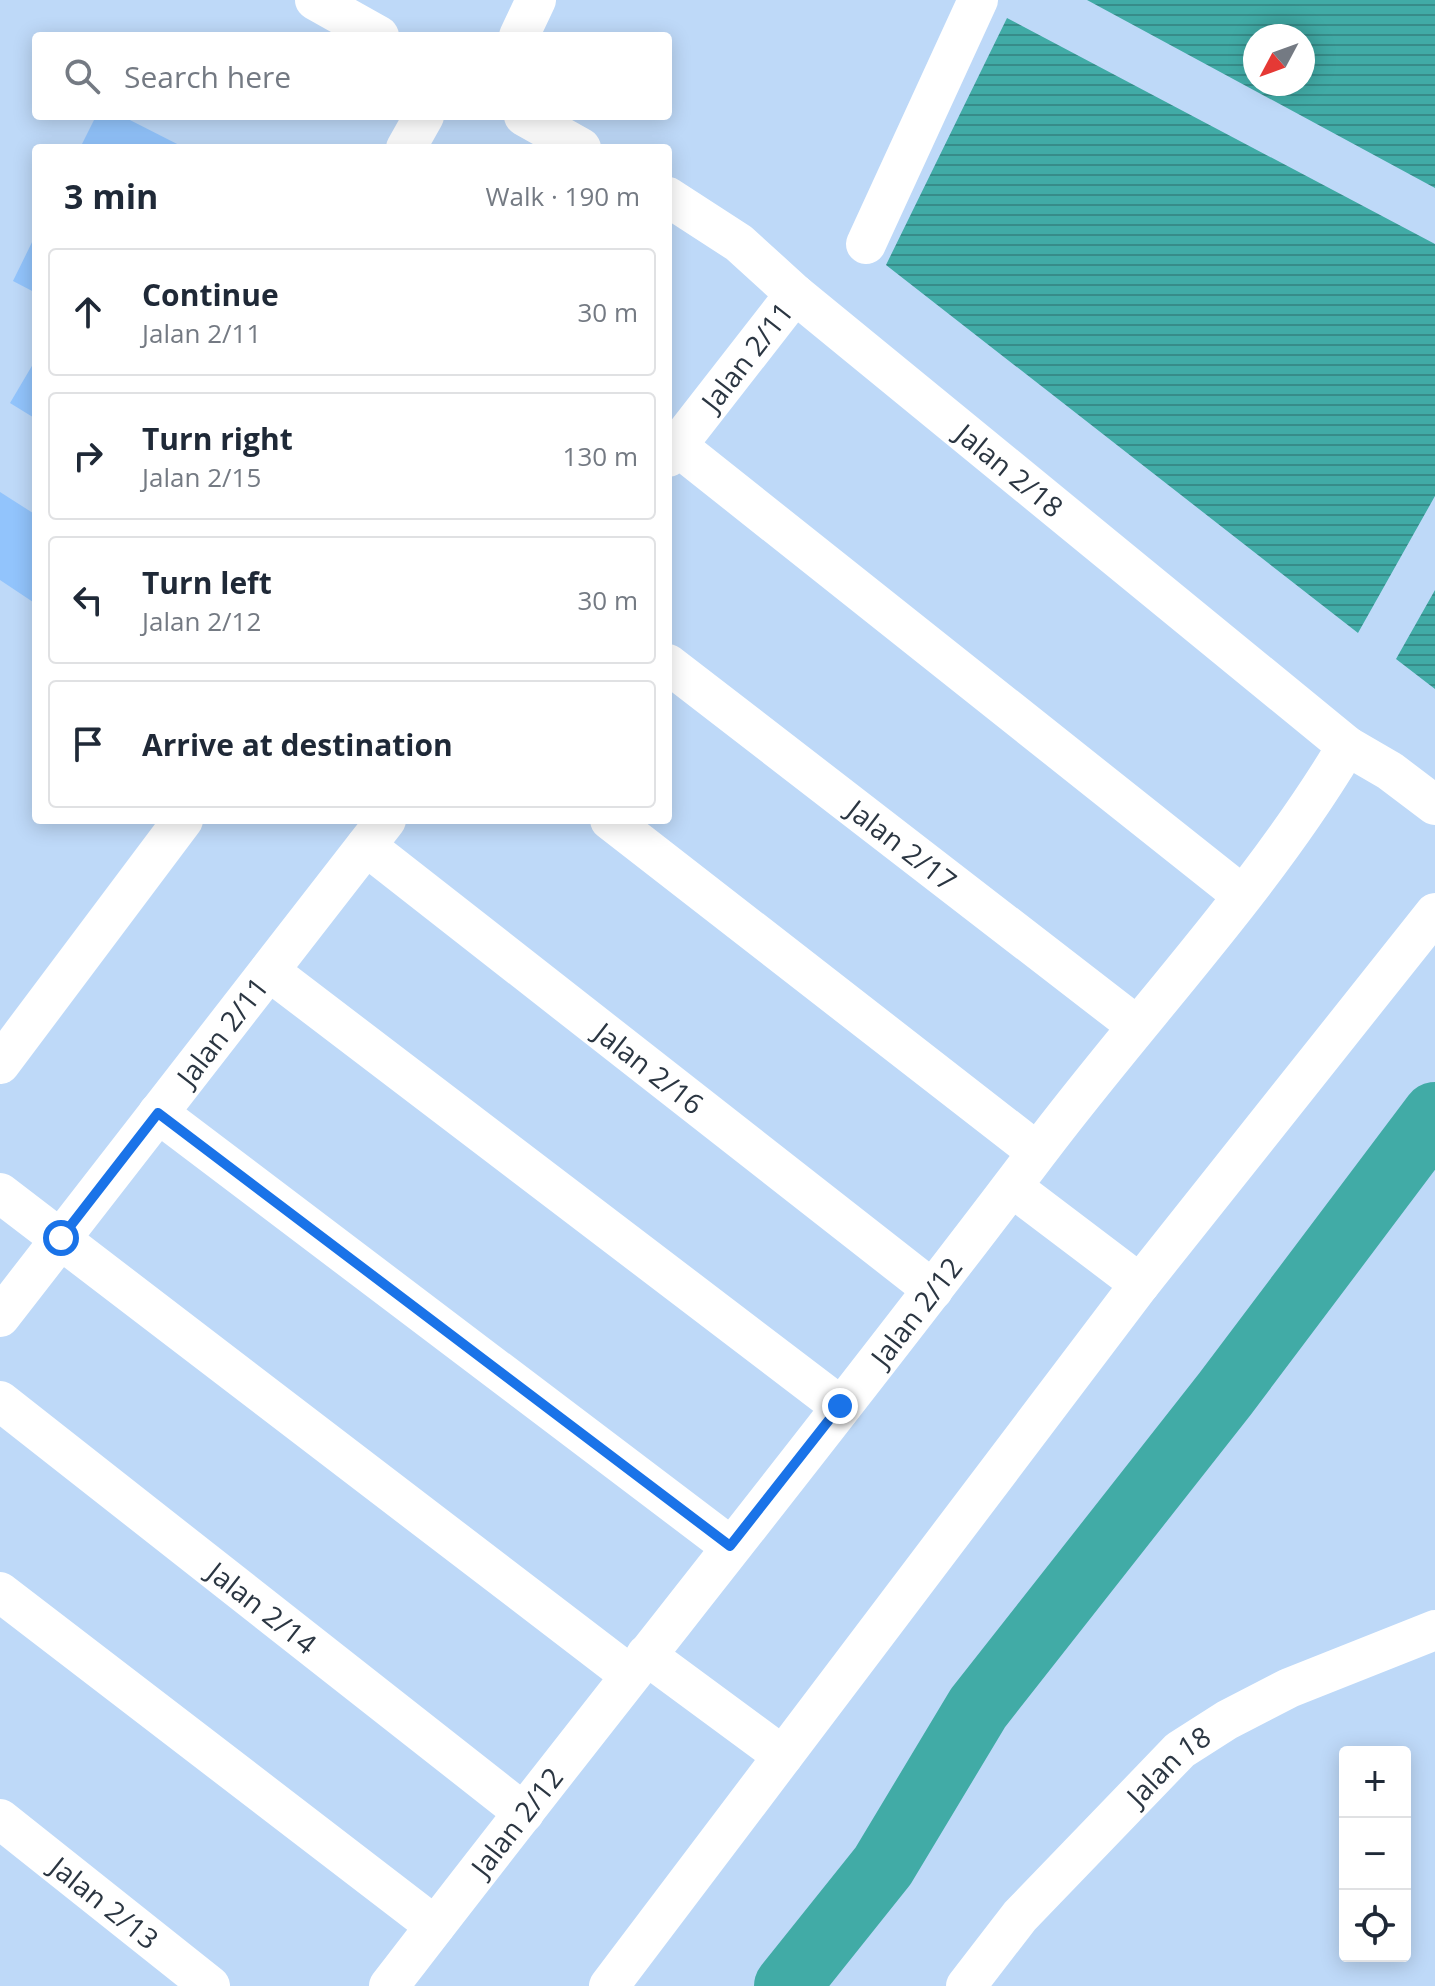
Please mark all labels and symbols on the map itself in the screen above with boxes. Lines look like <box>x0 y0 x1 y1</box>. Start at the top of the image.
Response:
north arrow <box>1243 24 1315 96</box>
street label: Jalan 2/11 <box>690 294 801 421</box>
street label: Jalan 2/18 <box>946 413 1072 525</box>
street label: Jalan 2/17 <box>837 789 965 899</box>
street label: Jalan 2/11 <box>166 969 276 1096</box>
street label: Jalan 2/16 <box>585 1012 712 1123</box>
route start <box>43 1220 79 1256</box>
street label: Jalan 2/12 <box>860 1249 970 1376</box>
route end <box>822 1388 858 1424</box>
street label: Jalan 2/14 <box>198 1551 325 1662</box>
street label: Jalan 18 <box>1116 1717 1217 1816</box>
street label: Jalan 2/12 <box>460 1759 571 1886</box>
street label: Jalan 2/13 <box>40 1846 167 1957</box>

